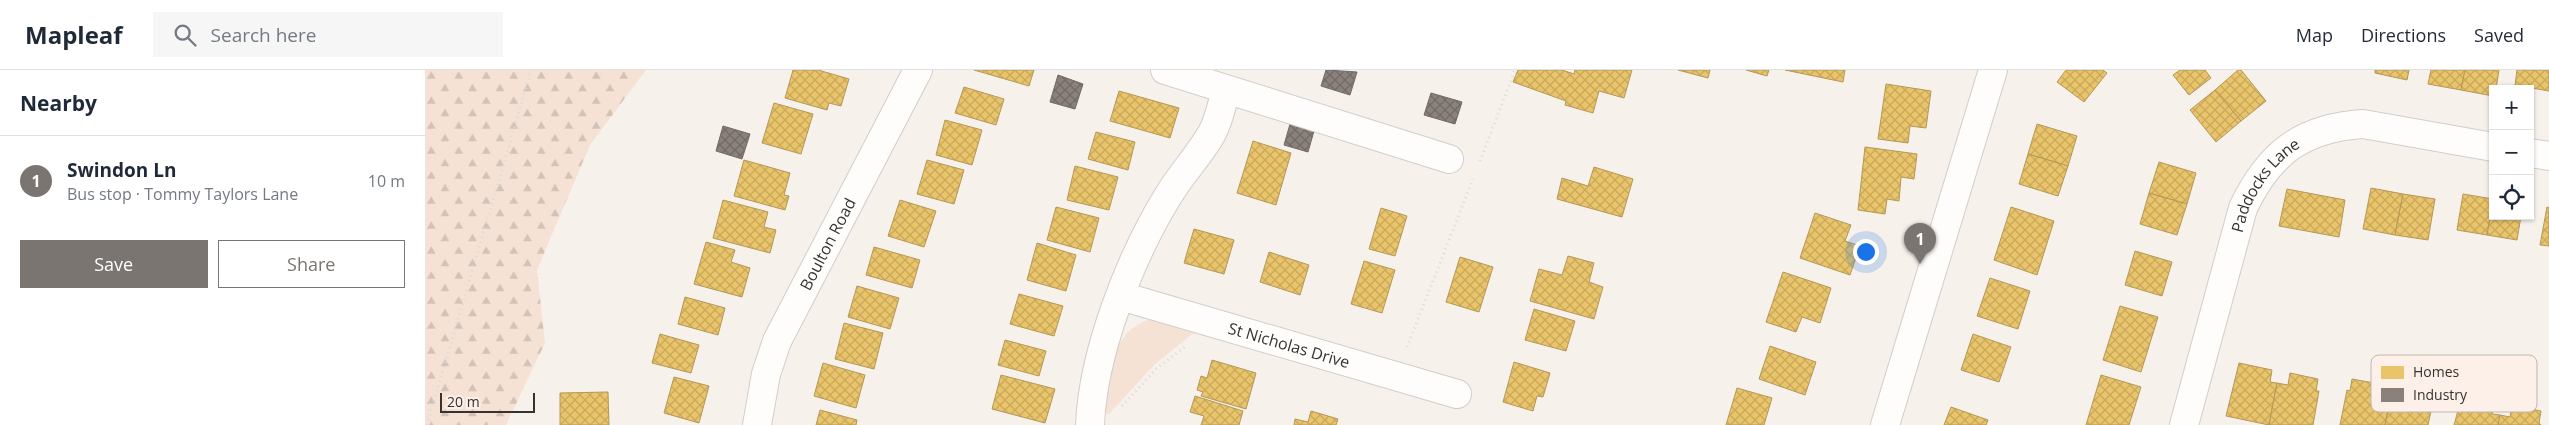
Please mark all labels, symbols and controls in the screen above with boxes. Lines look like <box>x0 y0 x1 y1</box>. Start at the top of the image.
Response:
search box <box>153 12 503 57</box>
text: Mapleaf <box>25 18 123 51</box>
icon: search <box>171 21 199 49</box>
text: Search here <box>211 22 316 48</box>
text: Map <box>2296 23 2333 47</box>
text: Directions <box>2361 23 2446 47</box>
text: Saved <box>2474 23 2524 47</box>
map controls <box>2489 85 2534 220</box>
button: + <box>2489 85 2534 130</box>
text: Nearby <box>20 89 97 117</box>
button: − <box>2489 130 2534 175</box>
street label: Paddocks Lane <box>2226 133 2303 235</box>
text: Swindon Ln <box>67 157 176 183</box>
text: 1 <box>31 170 41 192</box>
text: 10 m <box>368 170 405 192</box>
button: locate <box>2489 175 2534 220</box>
text: Bus stop · Tommy Taylors Lane <box>67 183 298 205</box>
street label: Boulton Road <box>794 194 861 294</box>
pin: 1 <box>1904 223 1936 264</box>
your location <box>1853 239 1879 265</box>
button: Save <box>20 240 208 288</box>
button: Share <box>218 240 405 288</box>
street label: St Nicholas Drive <box>1226 317 1352 373</box>
legend <box>2371 355 2537 412</box>
text: Homes <box>2413 362 2460 381</box>
text: Industry <box>2413 385 2468 404</box>
scale bar <box>440 390 535 413</box>
text: 20 m <box>447 392 480 411</box>

